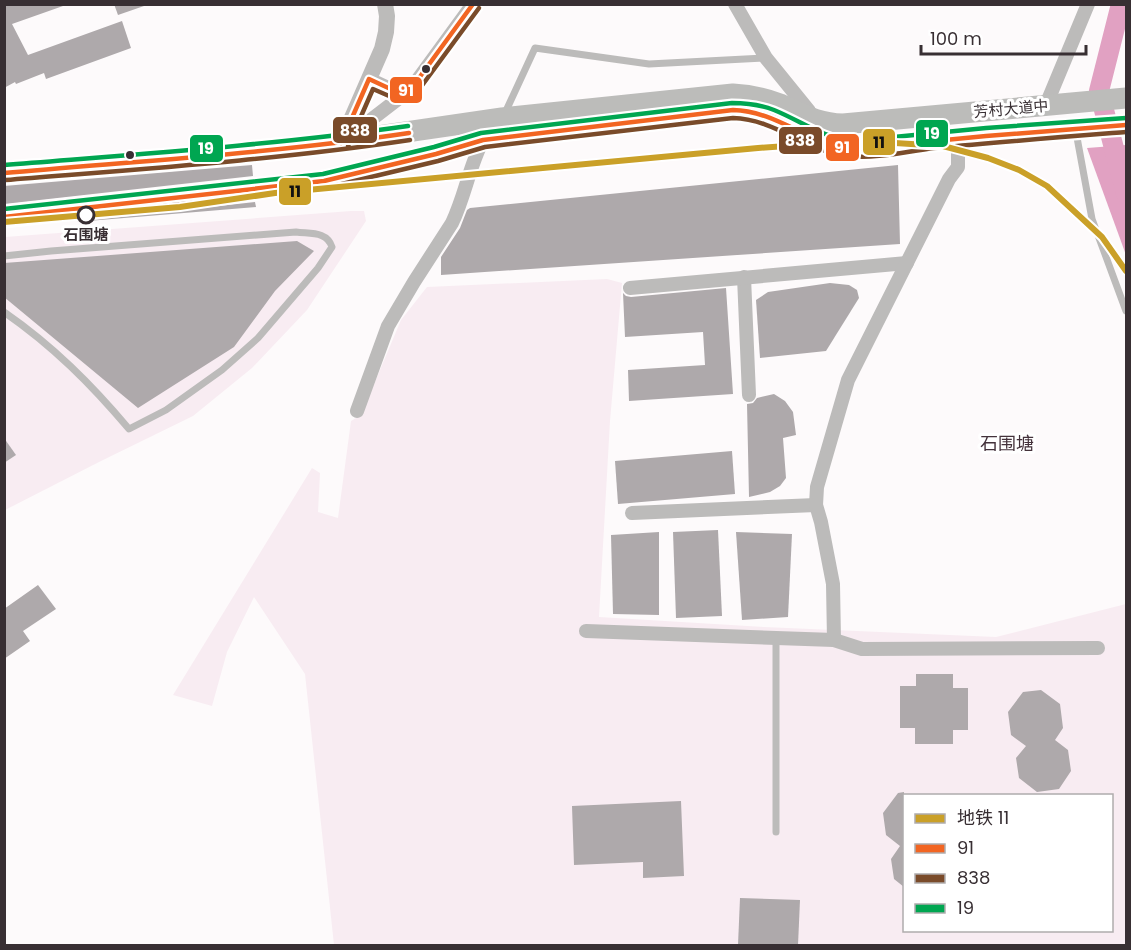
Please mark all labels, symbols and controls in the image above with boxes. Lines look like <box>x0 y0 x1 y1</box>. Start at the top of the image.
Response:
scale bar <box>921 18 1086 56</box>
text: 100 m <box>930 26 982 51</box>
unlabelled marker <box>420 63 432 75</box>
line badge: 91 <box>389 76 423 104</box>
text: 91 <box>398 79 414 102</box>
street label: 芳村大道中 <box>973 95 1049 122</box>
line badge: 838 <box>332 116 378 144</box>
text: 838 <box>340 119 370 142</box>
line badge: 19 <box>915 119 949 148</box>
text: 19 <box>924 122 940 145</box>
line badge: 838 <box>778 126 823 155</box>
line badge: 11 <box>862 128 896 156</box>
text: 838 <box>785 129 815 152</box>
text: 11 <box>873 131 885 154</box>
line badge: 91 <box>825 133 860 162</box>
line badge: 19 <box>189 134 224 163</box>
text: 91 <box>834 136 850 159</box>
text: 19 <box>198 137 214 160</box>
unlabelled marker <box>124 149 136 161</box>
line badge: 11 <box>278 177 312 206</box>
text: 11 <box>289 180 301 203</box>
marker: 石围塘 <box>77 206 95 224</box>
place label: 石围塘 <box>63 224 109 245</box>
district label: 石围塘 <box>980 431 1034 456</box>
legend <box>903 794 1113 932</box>
text: 地铁 11 <box>957 805 1009 830</box>
text: 91 <box>957 835 974 860</box>
text: 838 <box>957 865 990 890</box>
text: 19 <box>957 895 974 920</box>

